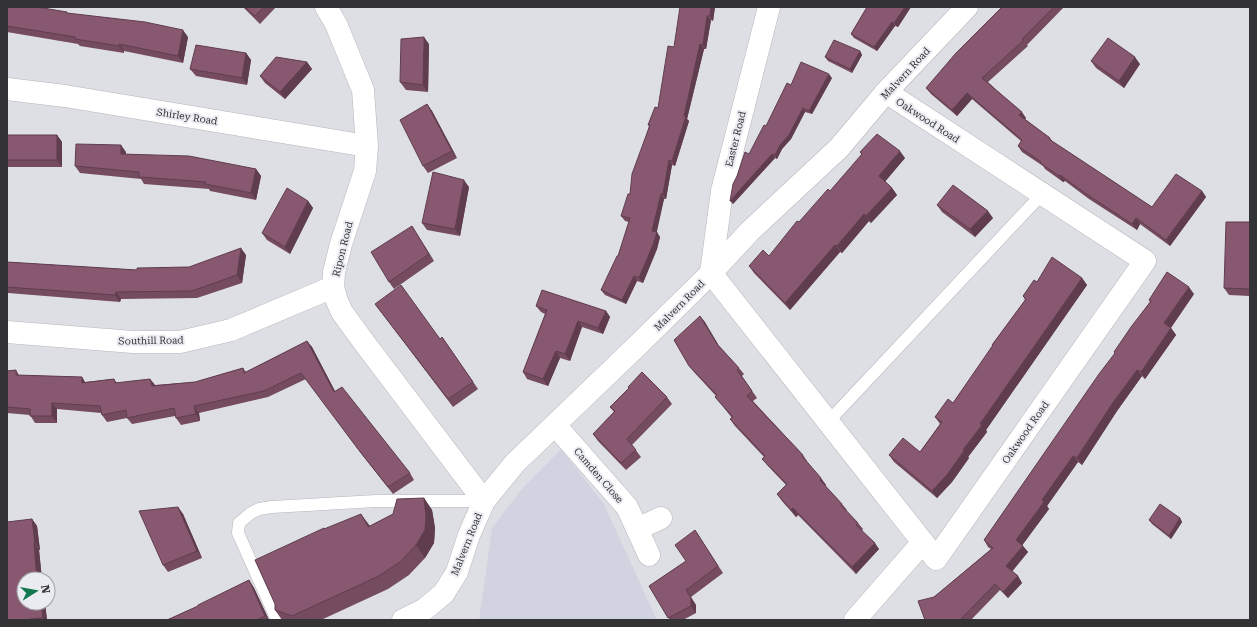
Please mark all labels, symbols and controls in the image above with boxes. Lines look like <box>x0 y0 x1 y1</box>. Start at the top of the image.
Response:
street label: Malvern Road <box>879 45 933 101</box>
street label: Oakwood Road <box>894 96 962 145</box>
street label: Shirley Road <box>156 106 219 127</box>
street label: Easter Road <box>723 110 748 168</box>
street label: Ripon Road <box>330 220 355 278</box>
street label: Malvern Road <box>652 277 707 333</box>
street label: Southill Road <box>118 334 184 347</box>
street label: Oakwood Road <box>1000 399 1051 466</box>
street label: Camden Close <box>572 446 626 505</box>
street label: Malvern Road <box>449 511 484 577</box>
north arrow <box>16 571 56 611</box>
text: N <box>38 584 53 595</box>

